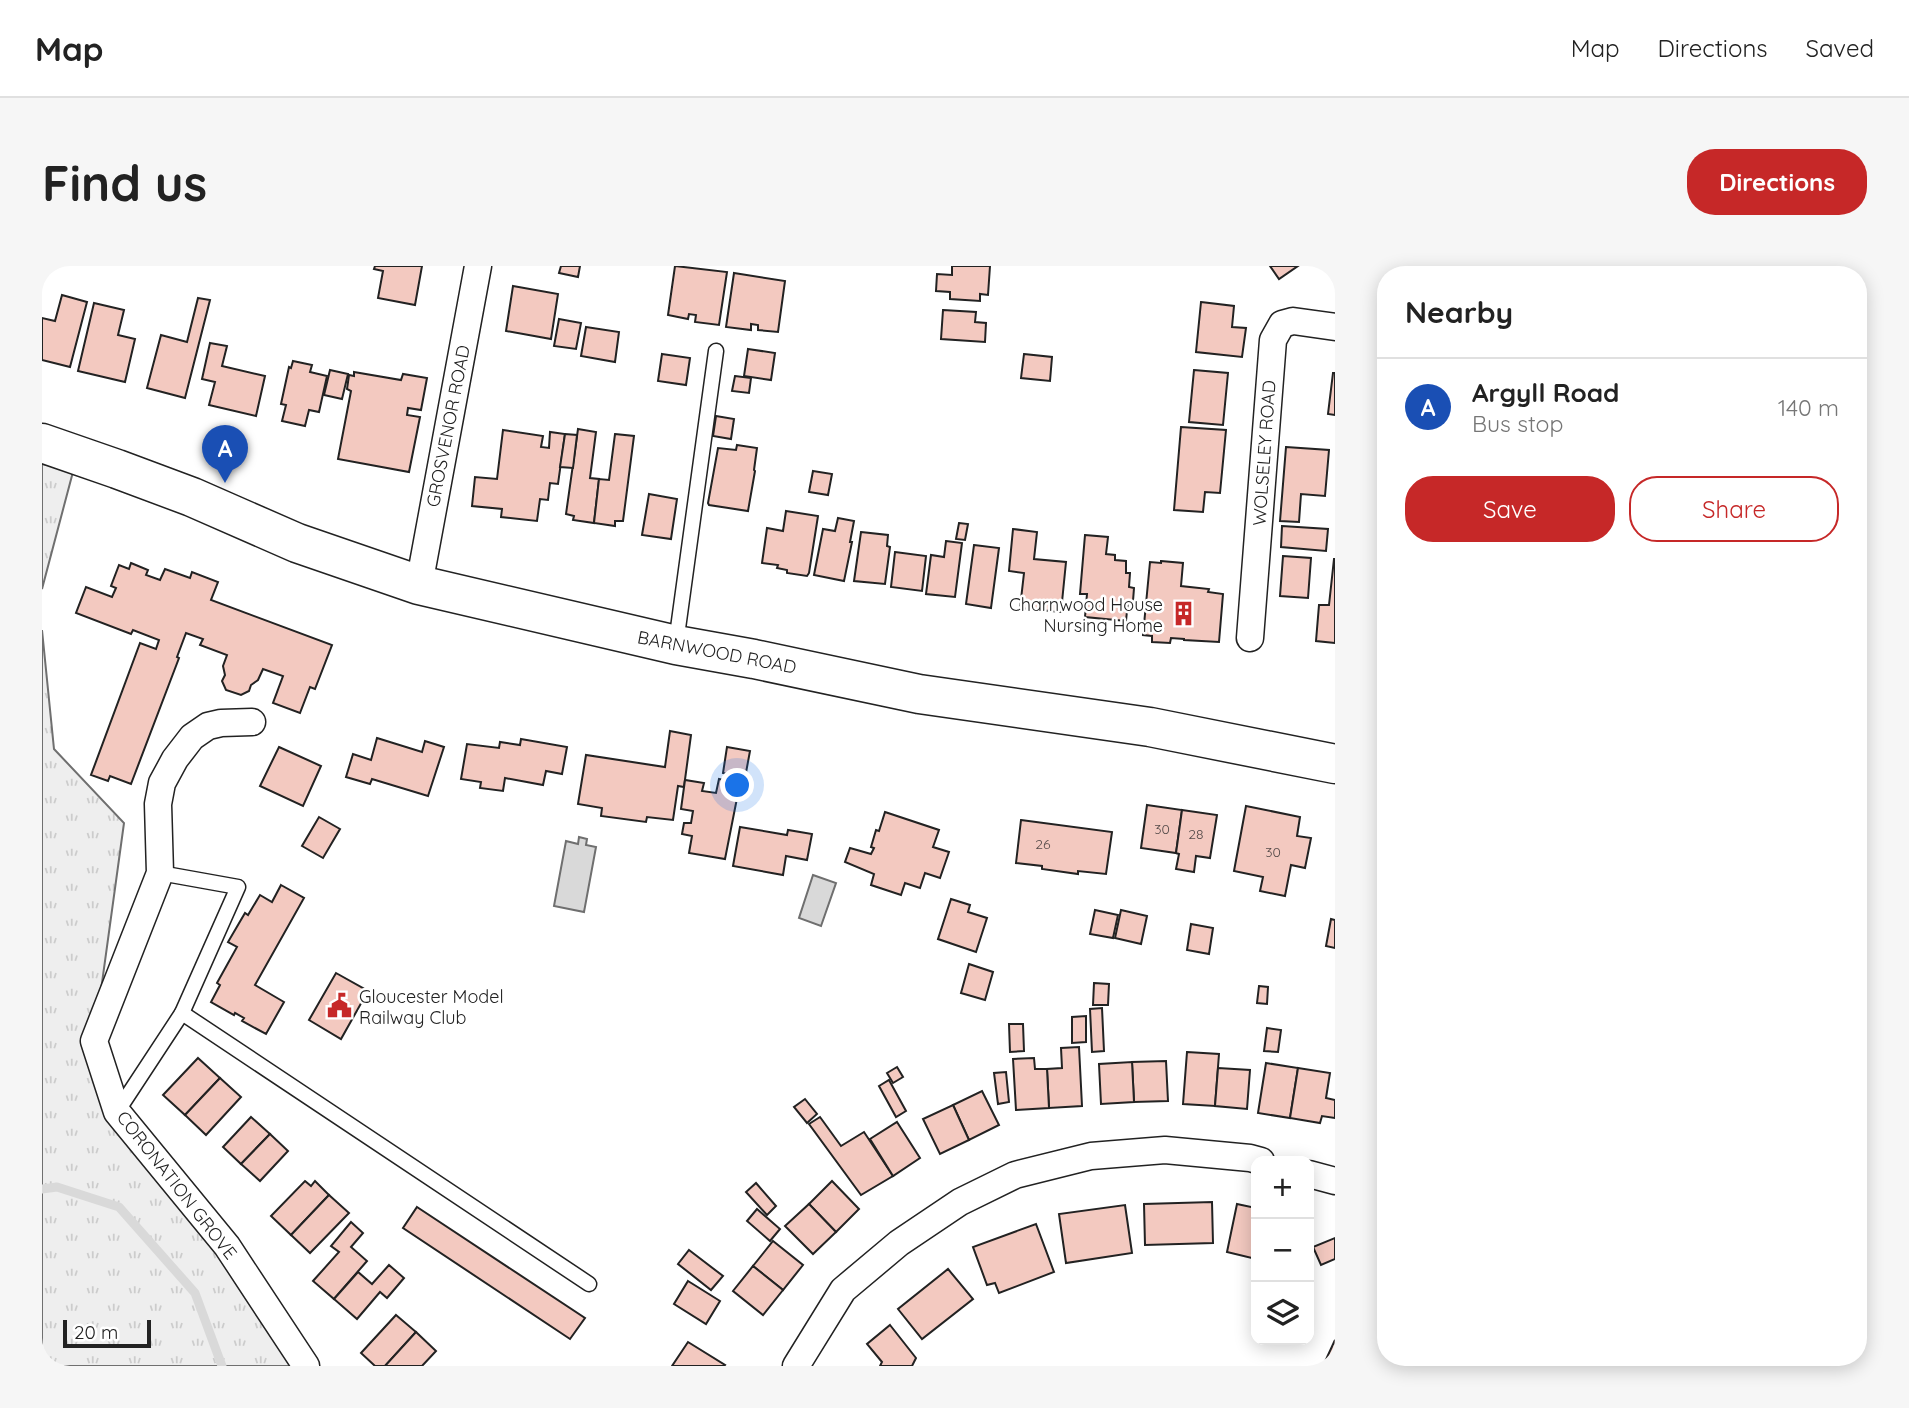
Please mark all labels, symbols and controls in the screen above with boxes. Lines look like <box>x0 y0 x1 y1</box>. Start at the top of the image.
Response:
text: Map <box>35 28 103 69</box>
text: Map <box>1571 33 1620 63</box>
text: Directions <box>1658 33 1768 63</box>
text: Saved <box>1806 33 1874 63</box>
button: Directions <box>1687 149 1867 215</box>
text: Find us <box>42 152 207 213</box>
text: Nearby <box>1405 293 1513 331</box>
street label: GROSVENOR ROAD <box>421 343 475 509</box>
text: Argyll Road <box>1472 376 1619 409</box>
street label: WOLSELEY ROAD <box>1247 379 1281 527</box>
text: A <box>1421 393 1435 422</box>
text: 140 m <box>1778 393 1839 422</box>
text: Bus stop <box>1472 409 1563 438</box>
pin: A <box>202 425 248 483</box>
button: Save <box>1405 476 1615 542</box>
button: Share <box>1629 476 1839 542</box>
place label: Charnwood House Nursing Home <box>1009 593 1163 637</box>
building icon: Charnwood House Nursing Home <box>1169 600 1197 628</box>
street label: BARNWOOD ROAD <box>636 625 798 679</box>
your location <box>720 768 754 802</box>
house number: 30 <box>1154 820 1170 838</box>
house number: 28 <box>1188 825 1204 843</box>
house number: 26 <box>1035 835 1051 853</box>
house number: 30 <box>1265 843 1281 861</box>
place label: Gloucester Model Railway Club <box>359 985 504 1029</box>
public building icon: Gloucester Model Railway Club <box>325 992 353 1020</box>
street label: CORONATION GROVE <box>112 1106 242 1264</box>
map controls <box>1251 1156 1314 1345</box>
button: + <box>1251 1156 1314 1219</box>
button: − <box>1251 1219 1314 1282</box>
button: layers <box>1251 1282 1314 1345</box>
scale bar <box>63 1317 150 1349</box>
text: 20 m <box>74 1320 118 1344</box>

